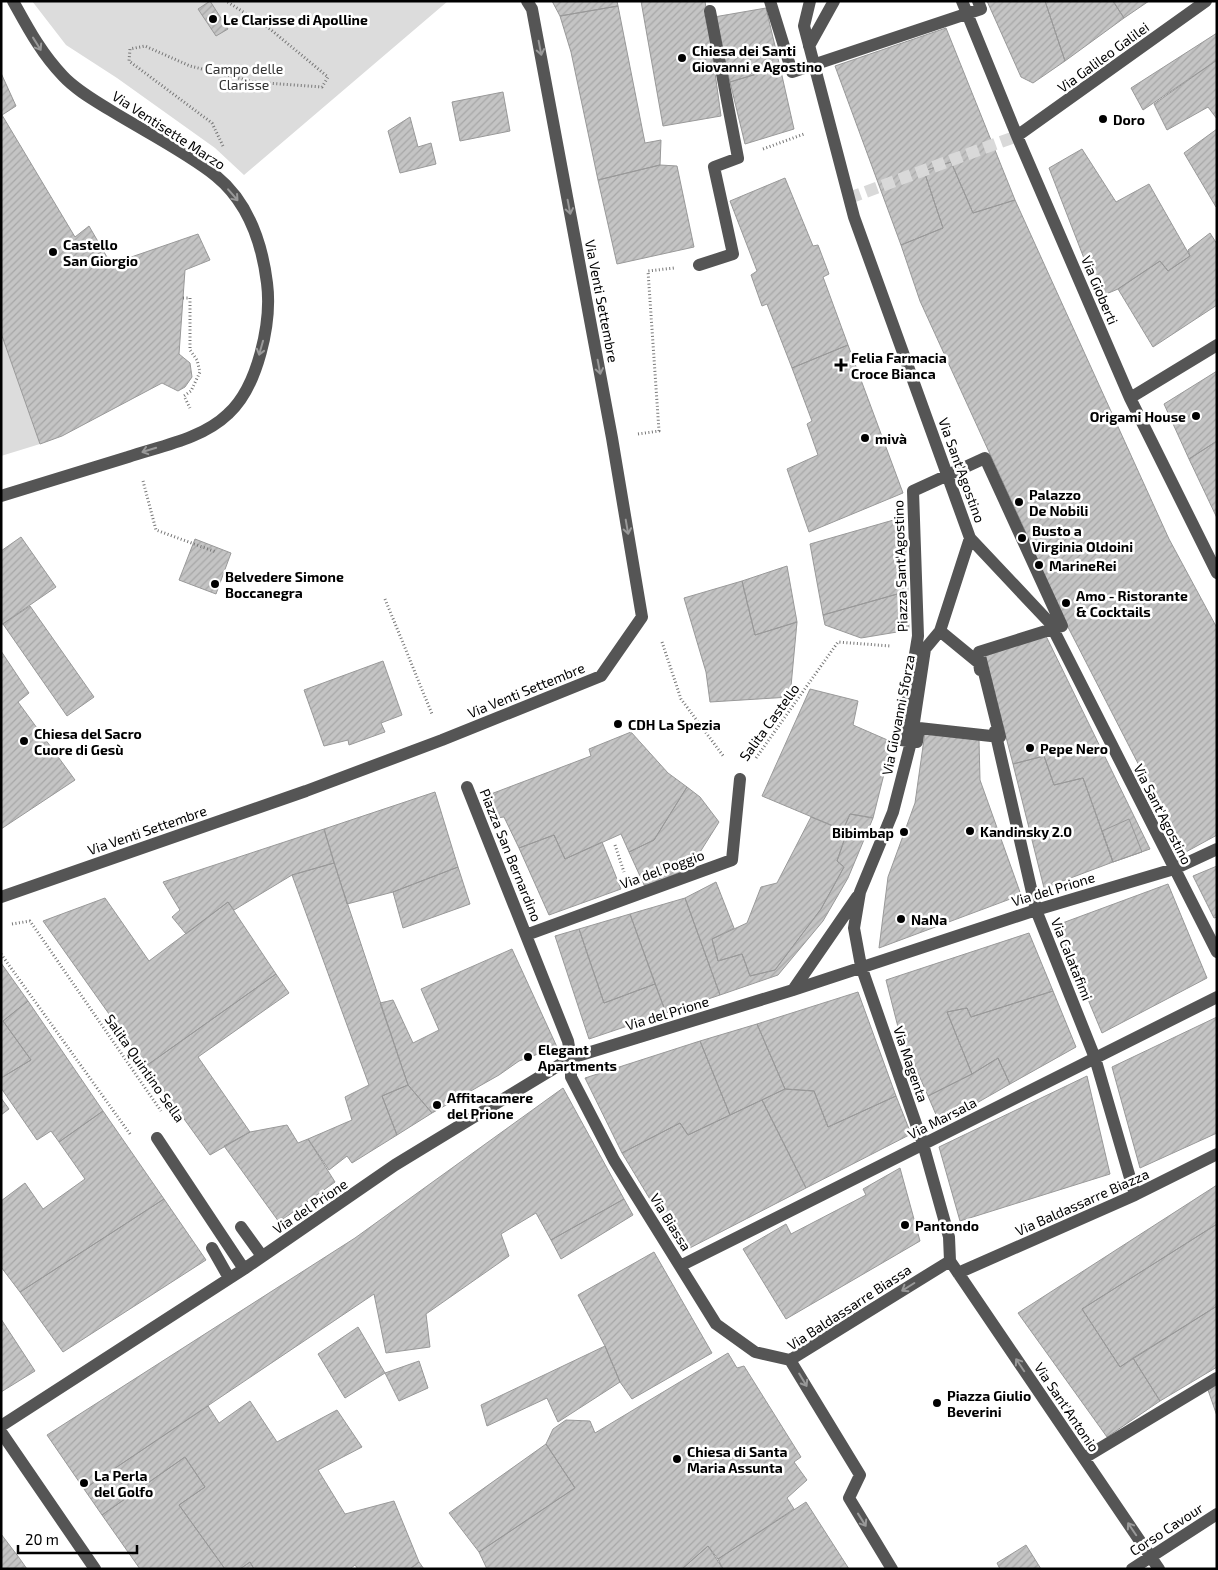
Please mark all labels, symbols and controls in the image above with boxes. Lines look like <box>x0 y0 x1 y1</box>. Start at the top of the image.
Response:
place label: Le Clarisse di Apolline <box>223 11 368 28</box>
marker: Le Clarisse di Apolline <box>207 13 219 25</box>
street label: Via Galileo Galilei <box>1054 18 1152 96</box>
one-way arrow <box>32 36 42 50</box>
one-way arrow <box>535 39 545 55</box>
place label: Chiesa dei Santi Giovanni e Agostino <box>692 42 822 75</box>
marker: Chiesa dei Santi Giovanni e Agostino <box>676 52 688 64</box>
park label: Campo delle Clarisse <box>205 60 283 93</box>
street label: Via Ventisette Marzo <box>109 87 229 173</box>
place label: Doro <box>1113 111 1145 128</box>
marker: Doro <box>1097 113 1109 125</box>
one-way arrow <box>227 188 239 201</box>
one-way arrow <box>565 199 575 215</box>
place label: Castello San Giorgio <box>63 236 138 269</box>
street label: Via Venti Settembre <box>582 238 622 364</box>
marker: Castello San Giorgio <box>47 246 59 258</box>
street label: Via Gioberti <box>1078 253 1122 327</box>
one-way arrow <box>256 340 265 356</box>
place label: Felia Farmacia Croce Bianca <box>851 349 947 382</box>
one-way arrow <box>595 359 604 375</box>
marker: Felia Farmacia Croce Bianca <box>835 359 847 371</box>
place label: Origami House <box>1090 408 1186 425</box>
marker: Origami House <box>1190 410 1202 422</box>
street label: Via Sant'Agostino <box>935 415 989 525</box>
place label: mivà <box>875 430 907 447</box>
marker: mivà <box>859 432 871 444</box>
one-way arrow <box>141 446 157 456</box>
place label: Palazzo De Nobili <box>1029 486 1089 519</box>
marker: Palazzo De Nobili <box>1013 496 1025 508</box>
street label: Piazza Sant'Agostino <box>889 500 911 632</box>
one-way arrow <box>623 519 633 535</box>
place label: Busto a Virginia Oldoini <box>1032 522 1133 555</box>
marker: Busto a Virginia Oldoini <box>1016 532 1028 544</box>
place label: MarineRei <box>1049 557 1117 574</box>
marker: MarineRei <box>1033 559 1045 571</box>
place label: Belvedere Simone Boccanegra <box>225 568 344 601</box>
marker: Belvedere Simone Boccanegra <box>209 578 221 590</box>
place label: Amo - Ristorante & Cocktails <box>1076 587 1188 620</box>
marker: Amo - Ristorante & Cocktails <box>1060 597 1072 609</box>
street label: Via Giovanni Sforza <box>878 653 918 777</box>
street label: Via Venti Settembre <box>465 659 587 721</box>
street label: Salita Castello <box>735 680 803 764</box>
place label: CDH La Spezia <box>628 716 721 733</box>
marker: CDH La Spezia <box>612 718 624 730</box>
place label: Chiesa del Sacro Cuore di Gesù <box>34 725 142 758</box>
marker: Chiesa del Sacro Cuore di Gesù <box>18 735 30 747</box>
place label: Pepe Nero <box>1040 740 1108 757</box>
marker: Pepe Nero <box>1024 742 1036 754</box>
street label: Via Sant'Agostino <box>1130 761 1196 867</box>
street label: Piazza San Bernardino <box>477 786 545 924</box>
street label: Via Venti Settembre <box>85 802 209 858</box>
place label: Kandinsky 2.0 <box>980 823 1072 840</box>
place label: Bibimbap <box>832 824 894 841</box>
marker: Kandinsky 2.0 <box>964 825 976 837</box>
marker: Bibimbap <box>898 826 910 838</box>
street label: Via del Poggio <box>618 846 706 892</box>
street label: Via del Prione <box>1009 868 1097 910</box>
place label: NaNa <box>911 911 947 928</box>
marker: NaNa <box>895 913 907 925</box>
street label: Via Calatafimi <box>1048 915 1096 1003</box>
street label: Via del Prione <box>623 992 711 1034</box>
street label: Salita Quintino Sella <box>101 1011 189 1125</box>
street label: Via Magenta <box>890 1024 932 1104</box>
place label: Elegant Apartments <box>538 1041 617 1074</box>
marker: Elegant Apartments <box>522 1051 534 1063</box>
place label: Affitacamere del Prione <box>447 1089 533 1122</box>
street label: Via Marsala <box>905 1093 979 1143</box>
marker: Affitacamere del Prione <box>431 1099 443 1111</box>
street label: Via Baldassarre Biazza <box>1013 1165 1151 1239</box>
street label: Via del Prione <box>270 1175 350 1237</box>
street label: Via Biassa <box>647 1190 695 1254</box>
place label: Pantondo <box>915 1217 979 1234</box>
marker: Pantondo <box>899 1219 911 1231</box>
street label: Via Baldassarre Biassa <box>784 1261 914 1353</box>
one-way arrow <box>902 1282 916 1292</box>
one-way arrow <box>1015 1359 1025 1373</box>
street label: Via Sant'Antonio <box>1031 1359 1103 1455</box>
one-way arrow <box>798 1373 808 1387</box>
place label: Piazza Giulio Beverini <box>947 1387 1031 1420</box>
marker: Piazza Giulio Beverini <box>931 1397 943 1409</box>
place label: Chiesa di Santa Maria Assunta <box>687 1443 787 1476</box>
marker: Chiesa di Santa Maria Assunta <box>671 1453 683 1465</box>
place label: La Perla del Golfo <box>94 1467 153 1500</box>
marker: La Perla del Golfo <box>78 1477 90 1489</box>
street label: Corso Cavour <box>1126 1499 1206 1559</box>
one-way arrow <box>858 1513 868 1527</box>
scale bar <box>18 1522 136 1554</box>
one-way arrow <box>1127 1522 1137 1536</box>
text: 20 m <box>25 1530 59 1548</box>

